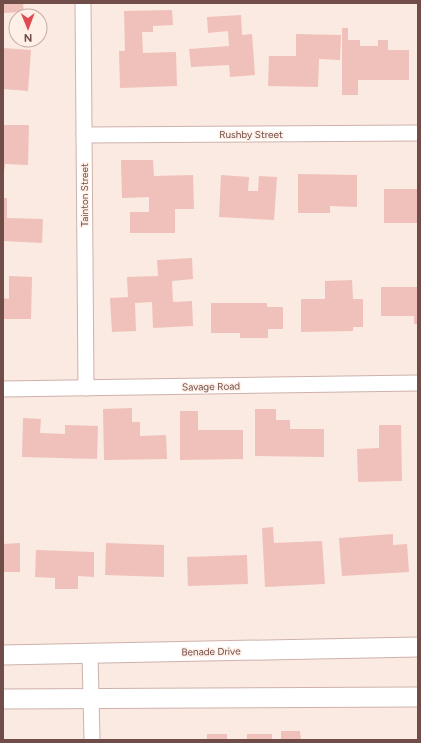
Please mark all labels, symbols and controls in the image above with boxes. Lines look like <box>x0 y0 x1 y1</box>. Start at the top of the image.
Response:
north arrow <box>8 8 48 48</box>
text: N <box>24 31 33 44</box>
street label: Rushby Street <box>219 128 283 141</box>
street label: Tainton Street <box>78 163 91 227</box>
street label: Savage Road <box>182 379 240 394</box>
street label: Benade Drive <box>181 644 241 659</box>

